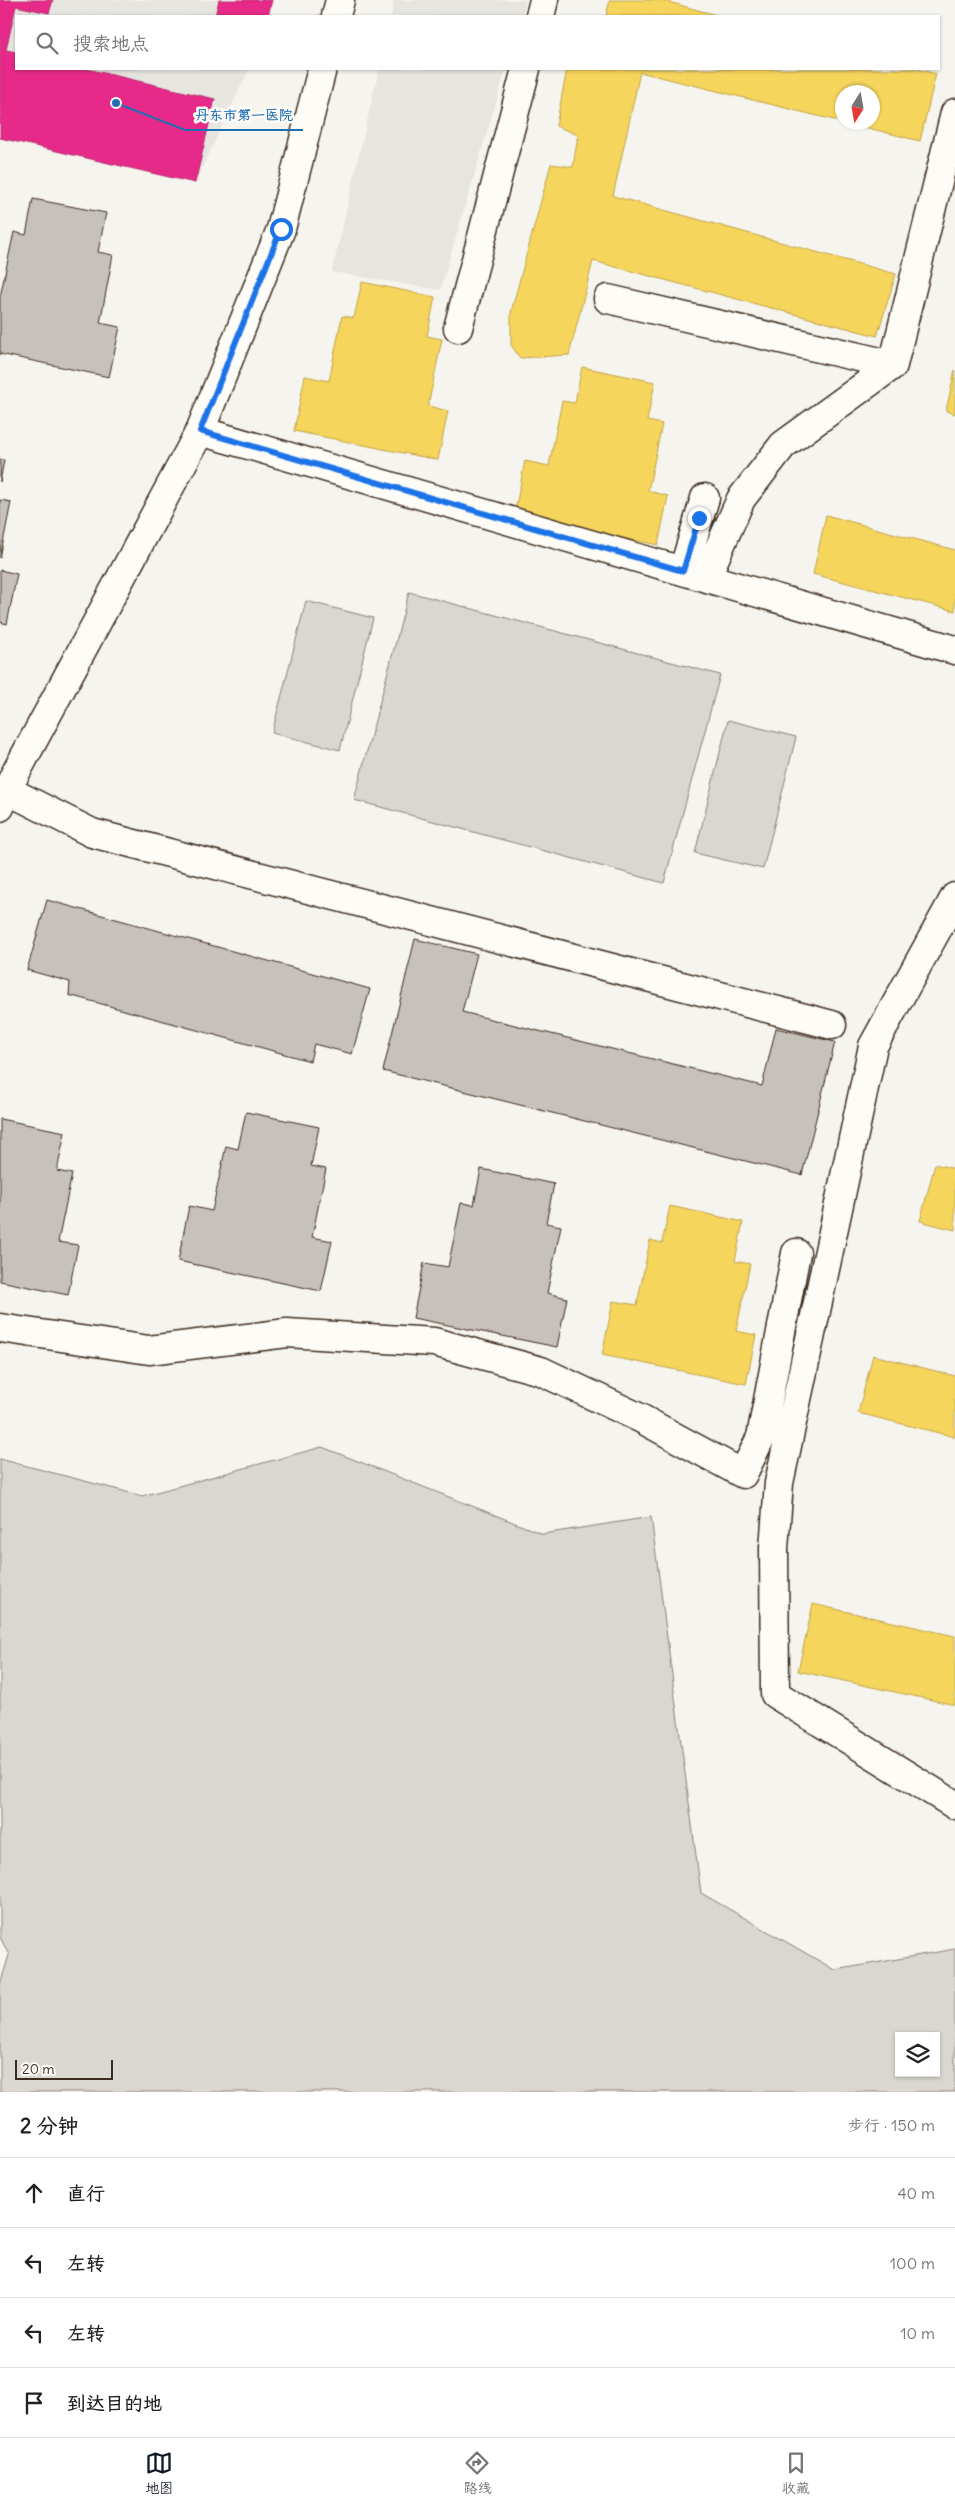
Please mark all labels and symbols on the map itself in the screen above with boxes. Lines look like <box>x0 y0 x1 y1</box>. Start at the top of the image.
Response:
north arrow <box>835 85 880 130</box>
callout: 丹东市第一医院 <box>185 101 303 130</box>
text: 丹东市第一医院 <box>195 106 293 124</box>
route start <box>270 218 293 241</box>
route end <box>688 507 711 530</box>
scale bar <box>15 2057 112 2080</box>

